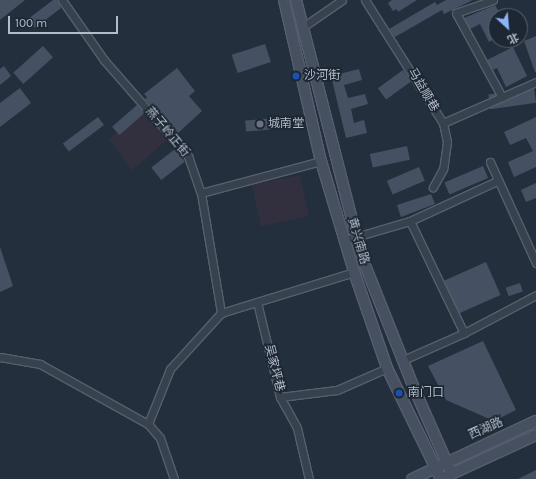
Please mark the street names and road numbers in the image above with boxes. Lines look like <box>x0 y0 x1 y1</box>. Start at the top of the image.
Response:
street label: 马益顺巷 <box>404 66 442 114</box>
street label: 燕子岭正街 <box>142 104 192 160</box>
street label: 黄兴南路 <box>344 216 372 266</box>
street label: 吴家坪巷 <box>261 343 287 393</box>
street label: 西湖路 <box>467 415 505 443</box>

